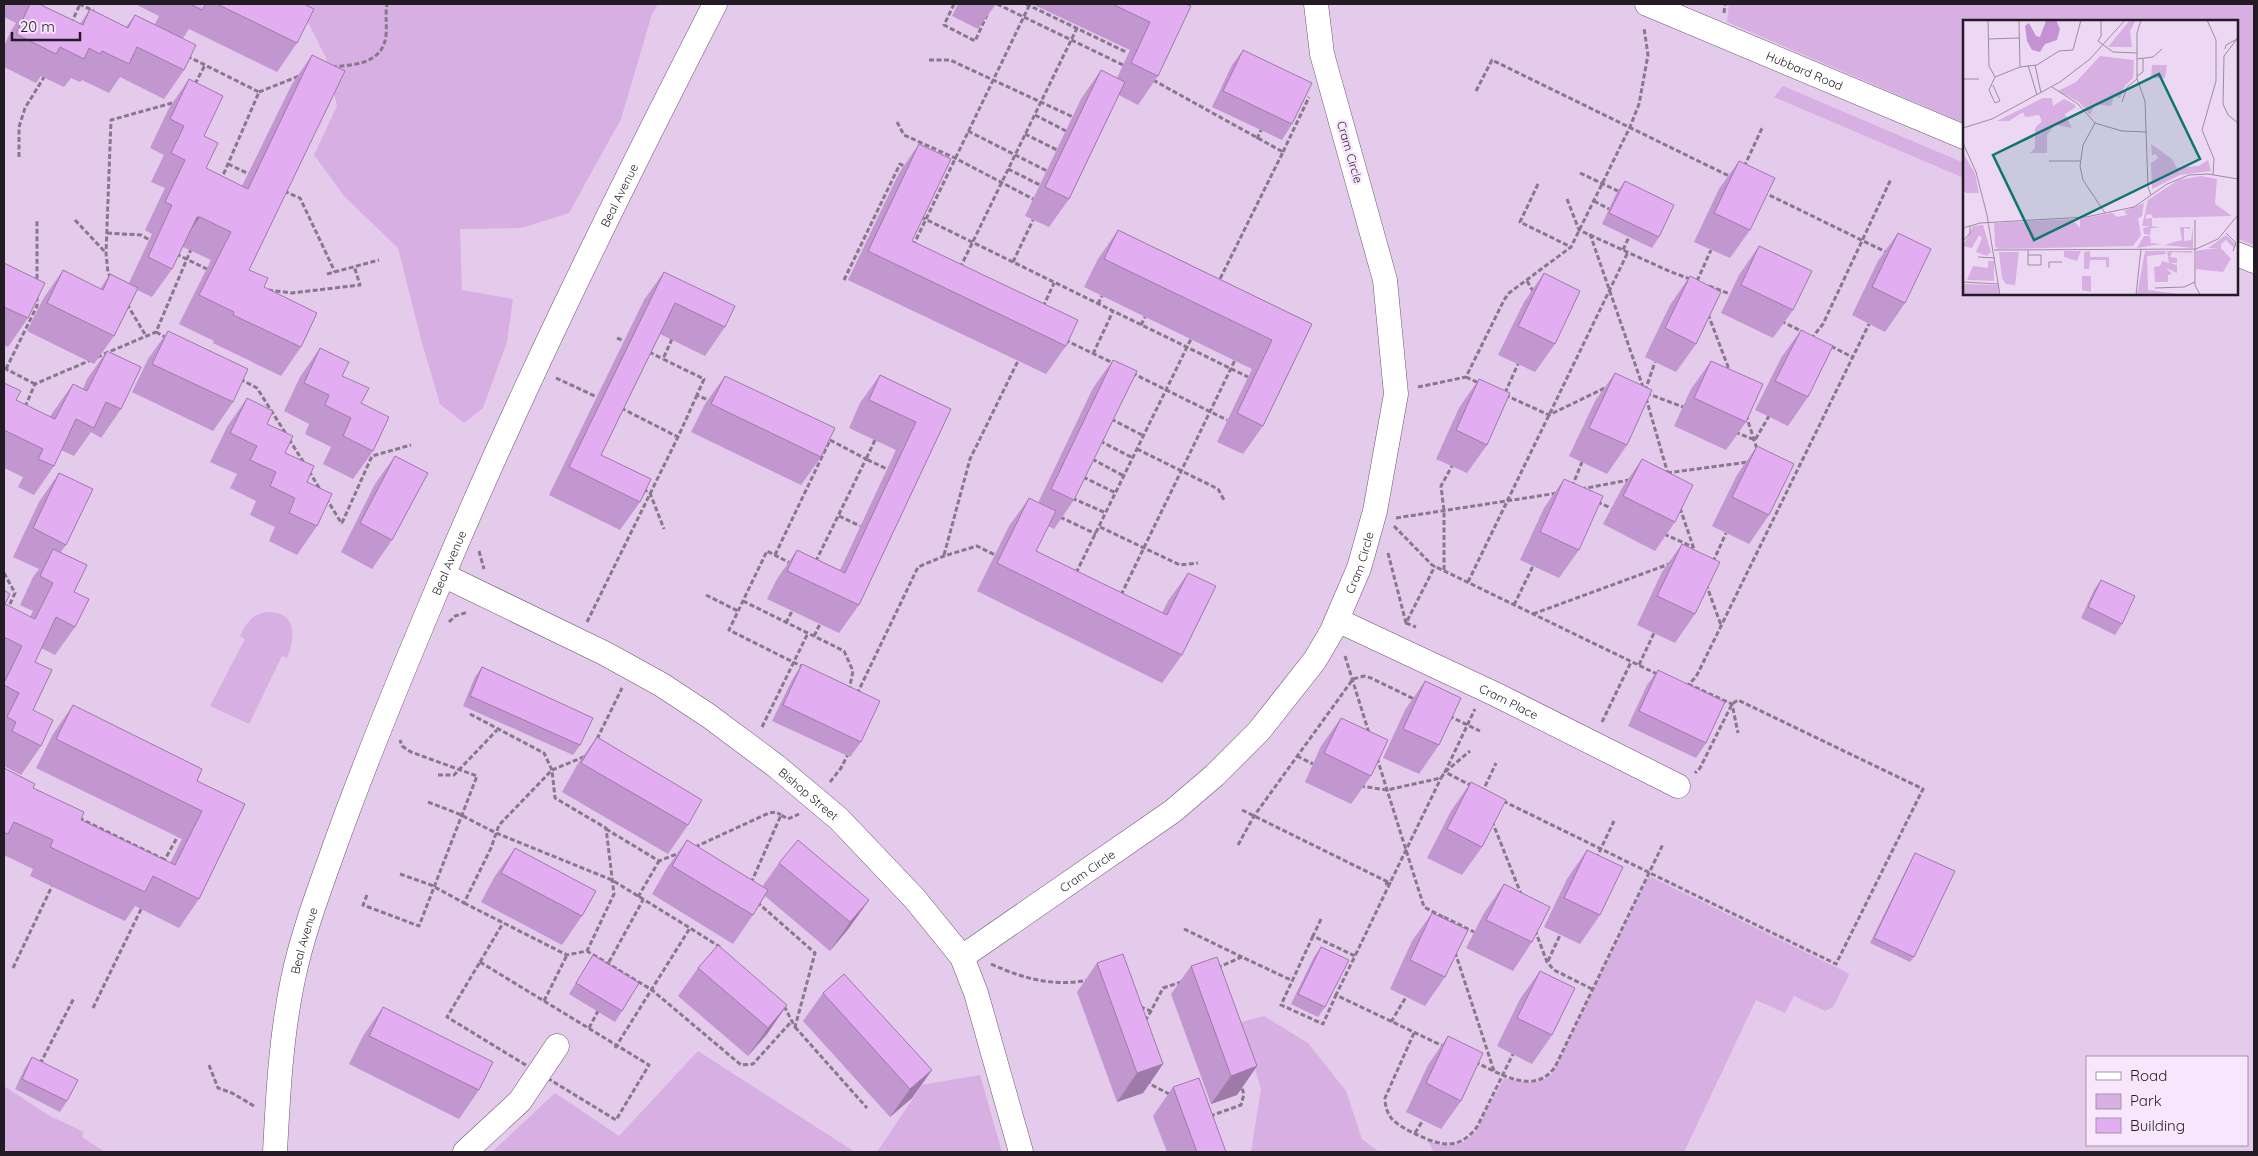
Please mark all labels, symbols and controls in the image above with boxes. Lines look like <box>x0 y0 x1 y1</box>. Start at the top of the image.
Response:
scale bar <box>12 10 80 42</box>
text: 20 m <box>20 17 55 36</box>
inset map <box>1963 20 2238 295</box>
street label: Hubbard Road <box>1764 47 1845 93</box>
street label: Cram Circle <box>1334 119 1366 185</box>
street label: Beal Avenue <box>597 161 641 229</box>
street label: Beal Avenue <box>428 528 469 597</box>
street label: Cram Circle <box>1342 530 1376 596</box>
street label: Cram Place <box>1477 680 1541 722</box>
street label: Bishop Street <box>776 764 842 823</box>
street label: Cram Circle <box>1056 846 1118 895</box>
street label: Beal Avenue <box>287 905 320 975</box>
legend <box>2086 1056 2248 1146</box>
text: Road <box>2130 1066 2167 1085</box>
text: Park <box>2130 1091 2162 1110</box>
text: Building <box>2130 1116 2185 1135</box>

